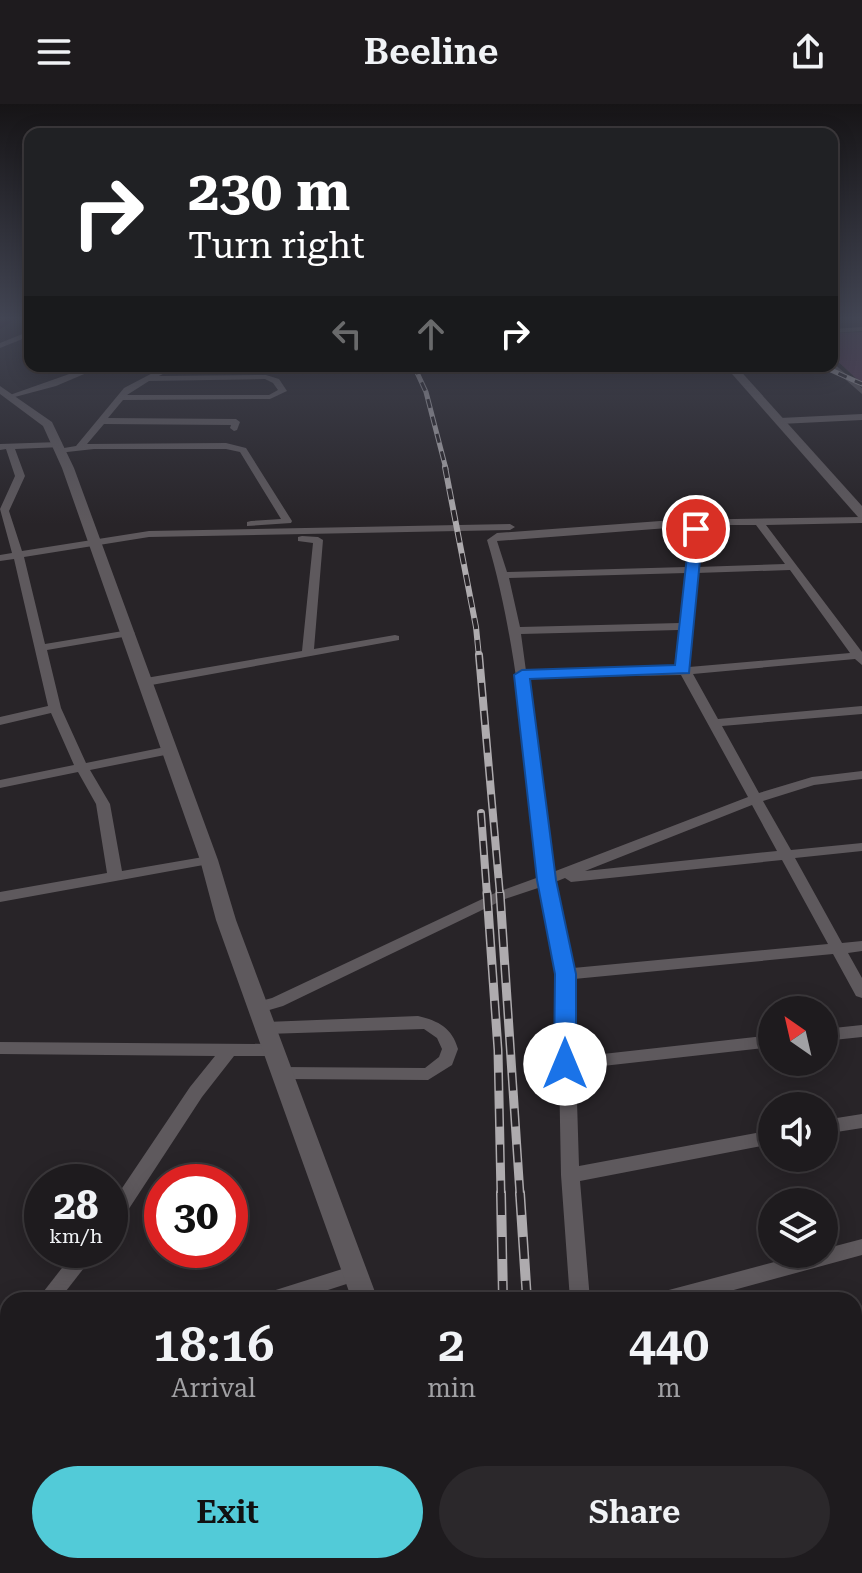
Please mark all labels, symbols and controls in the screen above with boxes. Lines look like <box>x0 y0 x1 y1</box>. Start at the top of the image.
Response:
icon: menu <box>32 30 76 74</box>
icon: share <box>786 30 830 74</box>
text: Beeline <box>364 31 498 73</box>
text: 230 m <box>188 158 350 224</box>
icon: right <box>56 160 160 264</box>
text: Turn right <box>188 225 365 267</box>
icon: left <box>325 312 369 356</box>
icon: ahead <box>409 312 453 356</box>
icon: right <box>493 312 537 356</box>
pin <box>662 495 730 563</box>
icon: arrive <box>674 507 718 551</box>
north arrow <box>758 996 838 1076</box>
map controls <box>758 996 838 1268</box>
position arrow <box>523 1022 607 1106</box>
button: sound <box>758 1092 838 1172</box>
speed limit sign: 30 <box>144 1164 248 1268</box>
text: 28 <box>54 1182 98 1229</box>
button: layers <box>758 1188 838 1268</box>
text: km/h <box>49 1224 103 1248</box>
text: 18:16 <box>153 1317 274 1373</box>
text: 2 <box>438 1317 465 1373</box>
text: 440 <box>629 1317 709 1373</box>
text: Arrival <box>171 1373 256 1403</box>
text: min <box>427 1373 476 1403</box>
text: m <box>657 1373 681 1403</box>
button: Exit <box>32 1466 423 1558</box>
button: Share <box>439 1466 830 1558</box>

